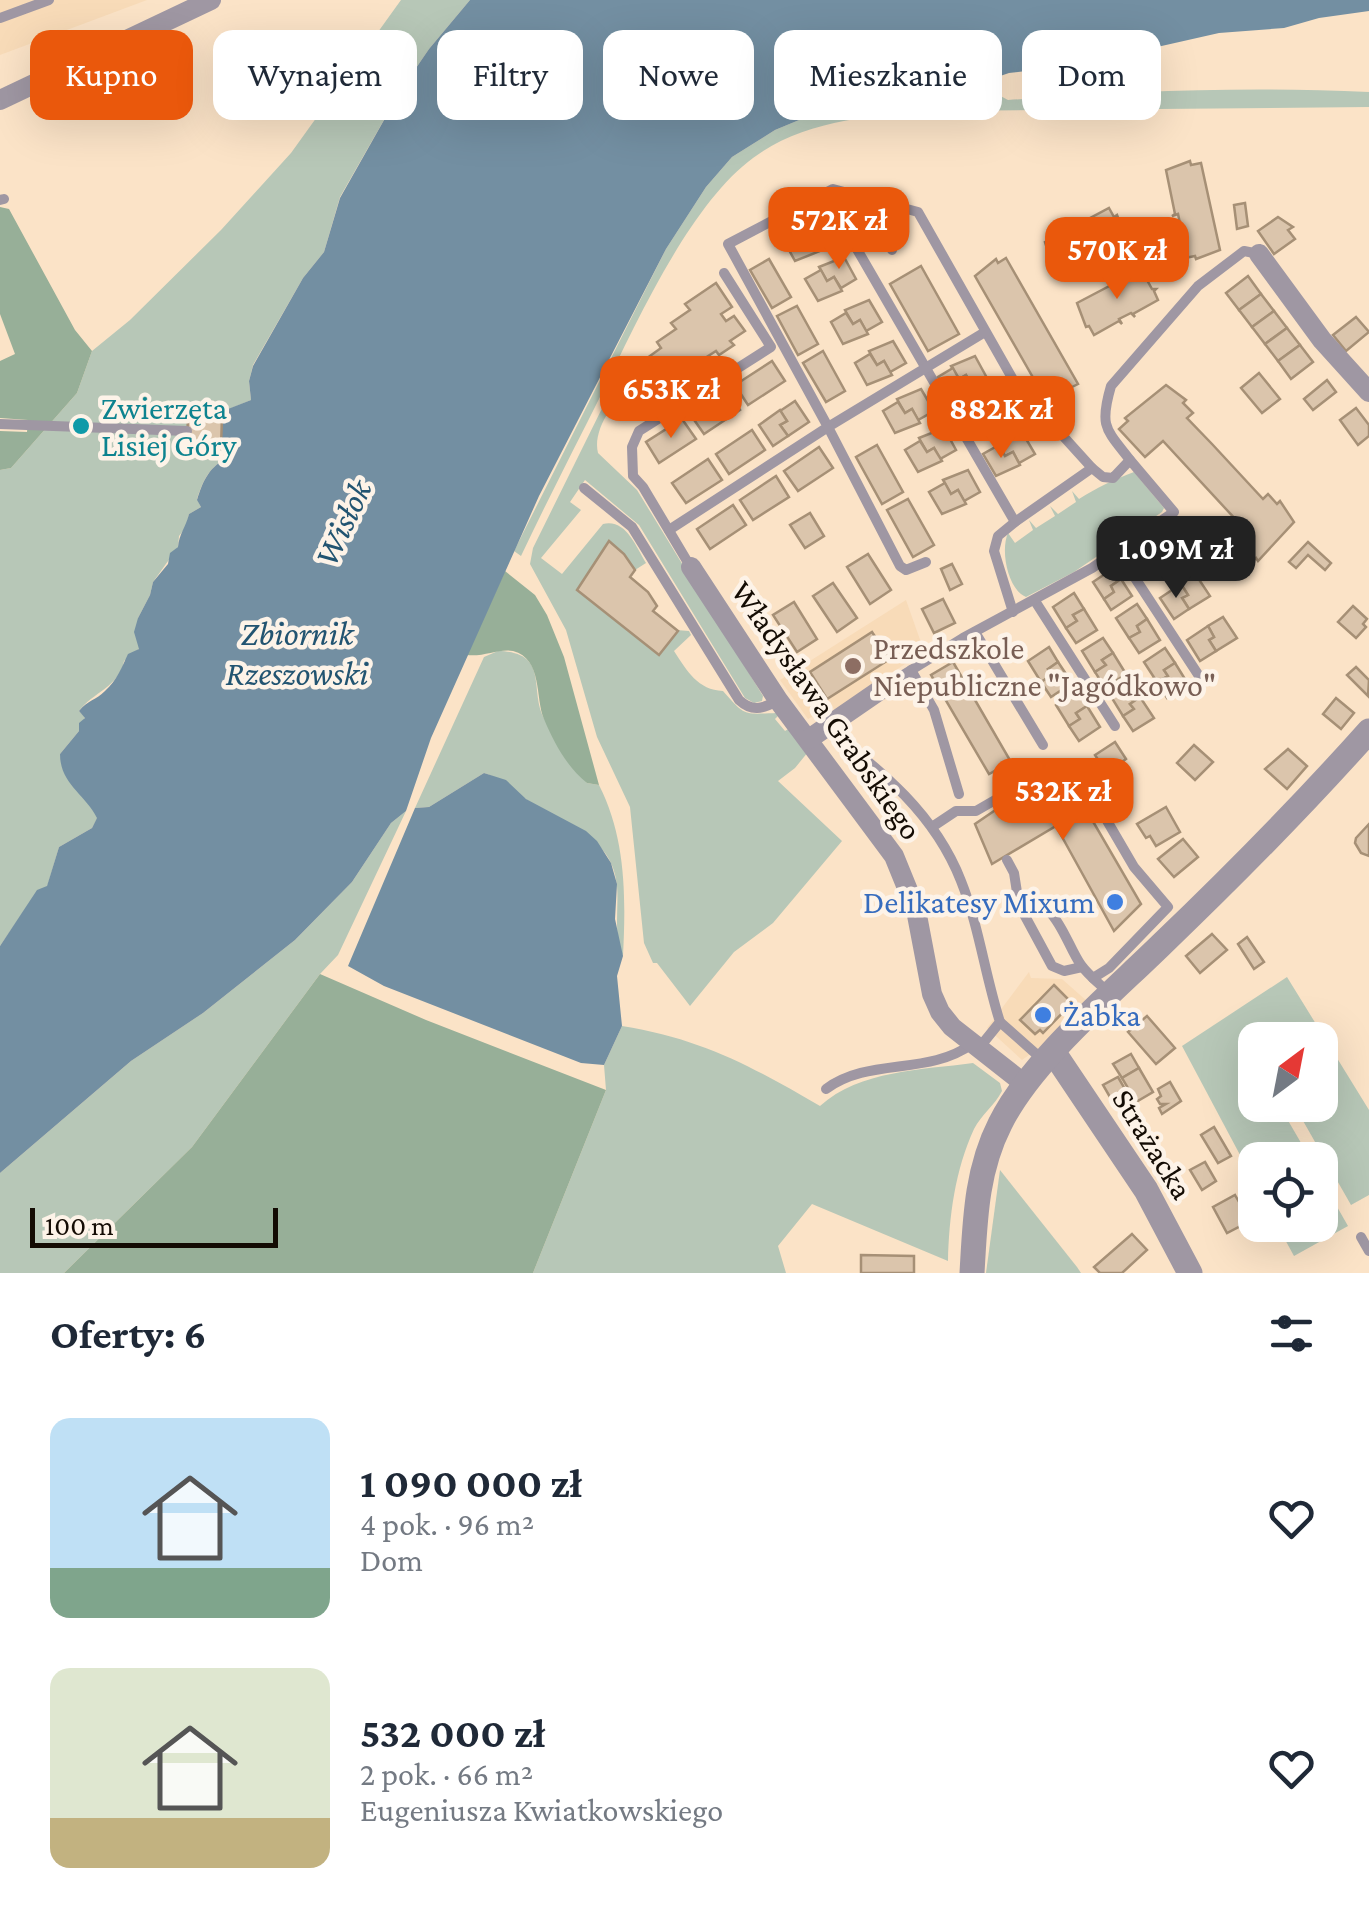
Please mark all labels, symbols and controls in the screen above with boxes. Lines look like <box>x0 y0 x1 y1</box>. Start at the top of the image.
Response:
chip: Kupno <box>30 30 193 120</box>
chip: Wynajem <box>213 30 417 120</box>
chip: Filtry <box>437 30 583 120</box>
chip: Nowe <box>603 30 754 120</box>
chip: Mieszkanie <box>774 30 1002 120</box>
chip: Dom <box>1022 30 1161 120</box>
pin: 572K zł <box>747 187 931 272</box>
text: 572K zł <box>790 201 888 237</box>
pin: 570K zł <box>1025 217 1209 302</box>
text: 570K zł <box>1067 231 1167 267</box>
pin: 653K zł <box>579 356 763 441</box>
text: 653K zł <box>622 370 720 406</box>
pin: 882K zł <box>909 376 1093 461</box>
place label: Zwierzęta Lisiej Góry <box>101 390 237 463</box>
text: 882K zł <box>949 390 1053 426</box>
marker: Zwierzęta Lisiej Góry <box>70 415 92 437</box>
water label: Wisłok <box>306 472 381 572</box>
pin: 1.09M zł <box>1073 516 1279 601</box>
text: 1.09M zł <box>1119 530 1233 566</box>
street label: Władysława Grabskiego <box>724 574 930 846</box>
water label: Zbiornik Rzeszowski <box>226 614 369 693</box>
place label: Przedszkole Niepubliczne "Jagódkowo" <box>873 630 1216 703</box>
marker: Przedszkole Niepubliczne "Jagódkowo" <box>842 655 864 677</box>
pin: 532K zł <box>971 758 1155 843</box>
text: 532K zł <box>1014 772 1112 808</box>
place label: Delikatesy Mixum <box>863 884 1095 920</box>
marker: Delikatesy Mixum <box>1104 891 1126 913</box>
place label: Żabka <box>1063 997 1141 1033</box>
marker: Żabka <box>1032 1004 1054 1026</box>
north arrow <box>1238 1022 1338 1122</box>
map controls <box>1238 1022 1338 1242</box>
street label: Strażacka <box>1105 1082 1201 1206</box>
button: locate <box>1238 1142 1338 1242</box>
scale bar <box>30 1203 278 1248</box>
text: 100 m <box>45 1210 114 1241</box>
icon: filters <box>1264 1306 1319 1361</box>
text: Oferty: 6 <box>50 1310 206 1357</box>
icon: home <box>130 1458 250 1578</box>
text: 1 090 000 zł <box>360 1459 582 1506</box>
icon: heart <box>1264 1491 1319 1546</box>
text: 4 pok. · 96 m² <box>360 1506 534 1542</box>
text: Dom <box>360 1542 423 1578</box>
icon: home <box>130 1708 250 1828</box>
text: 532 000 zł <box>360 1709 545 1756</box>
icon: heart <box>1264 1741 1319 1796</box>
text: 2 pok. · 66 m² <box>360 1756 533 1792</box>
text: Eugeniusza Kwiatkowskiego <box>360 1792 723 1828</box>

